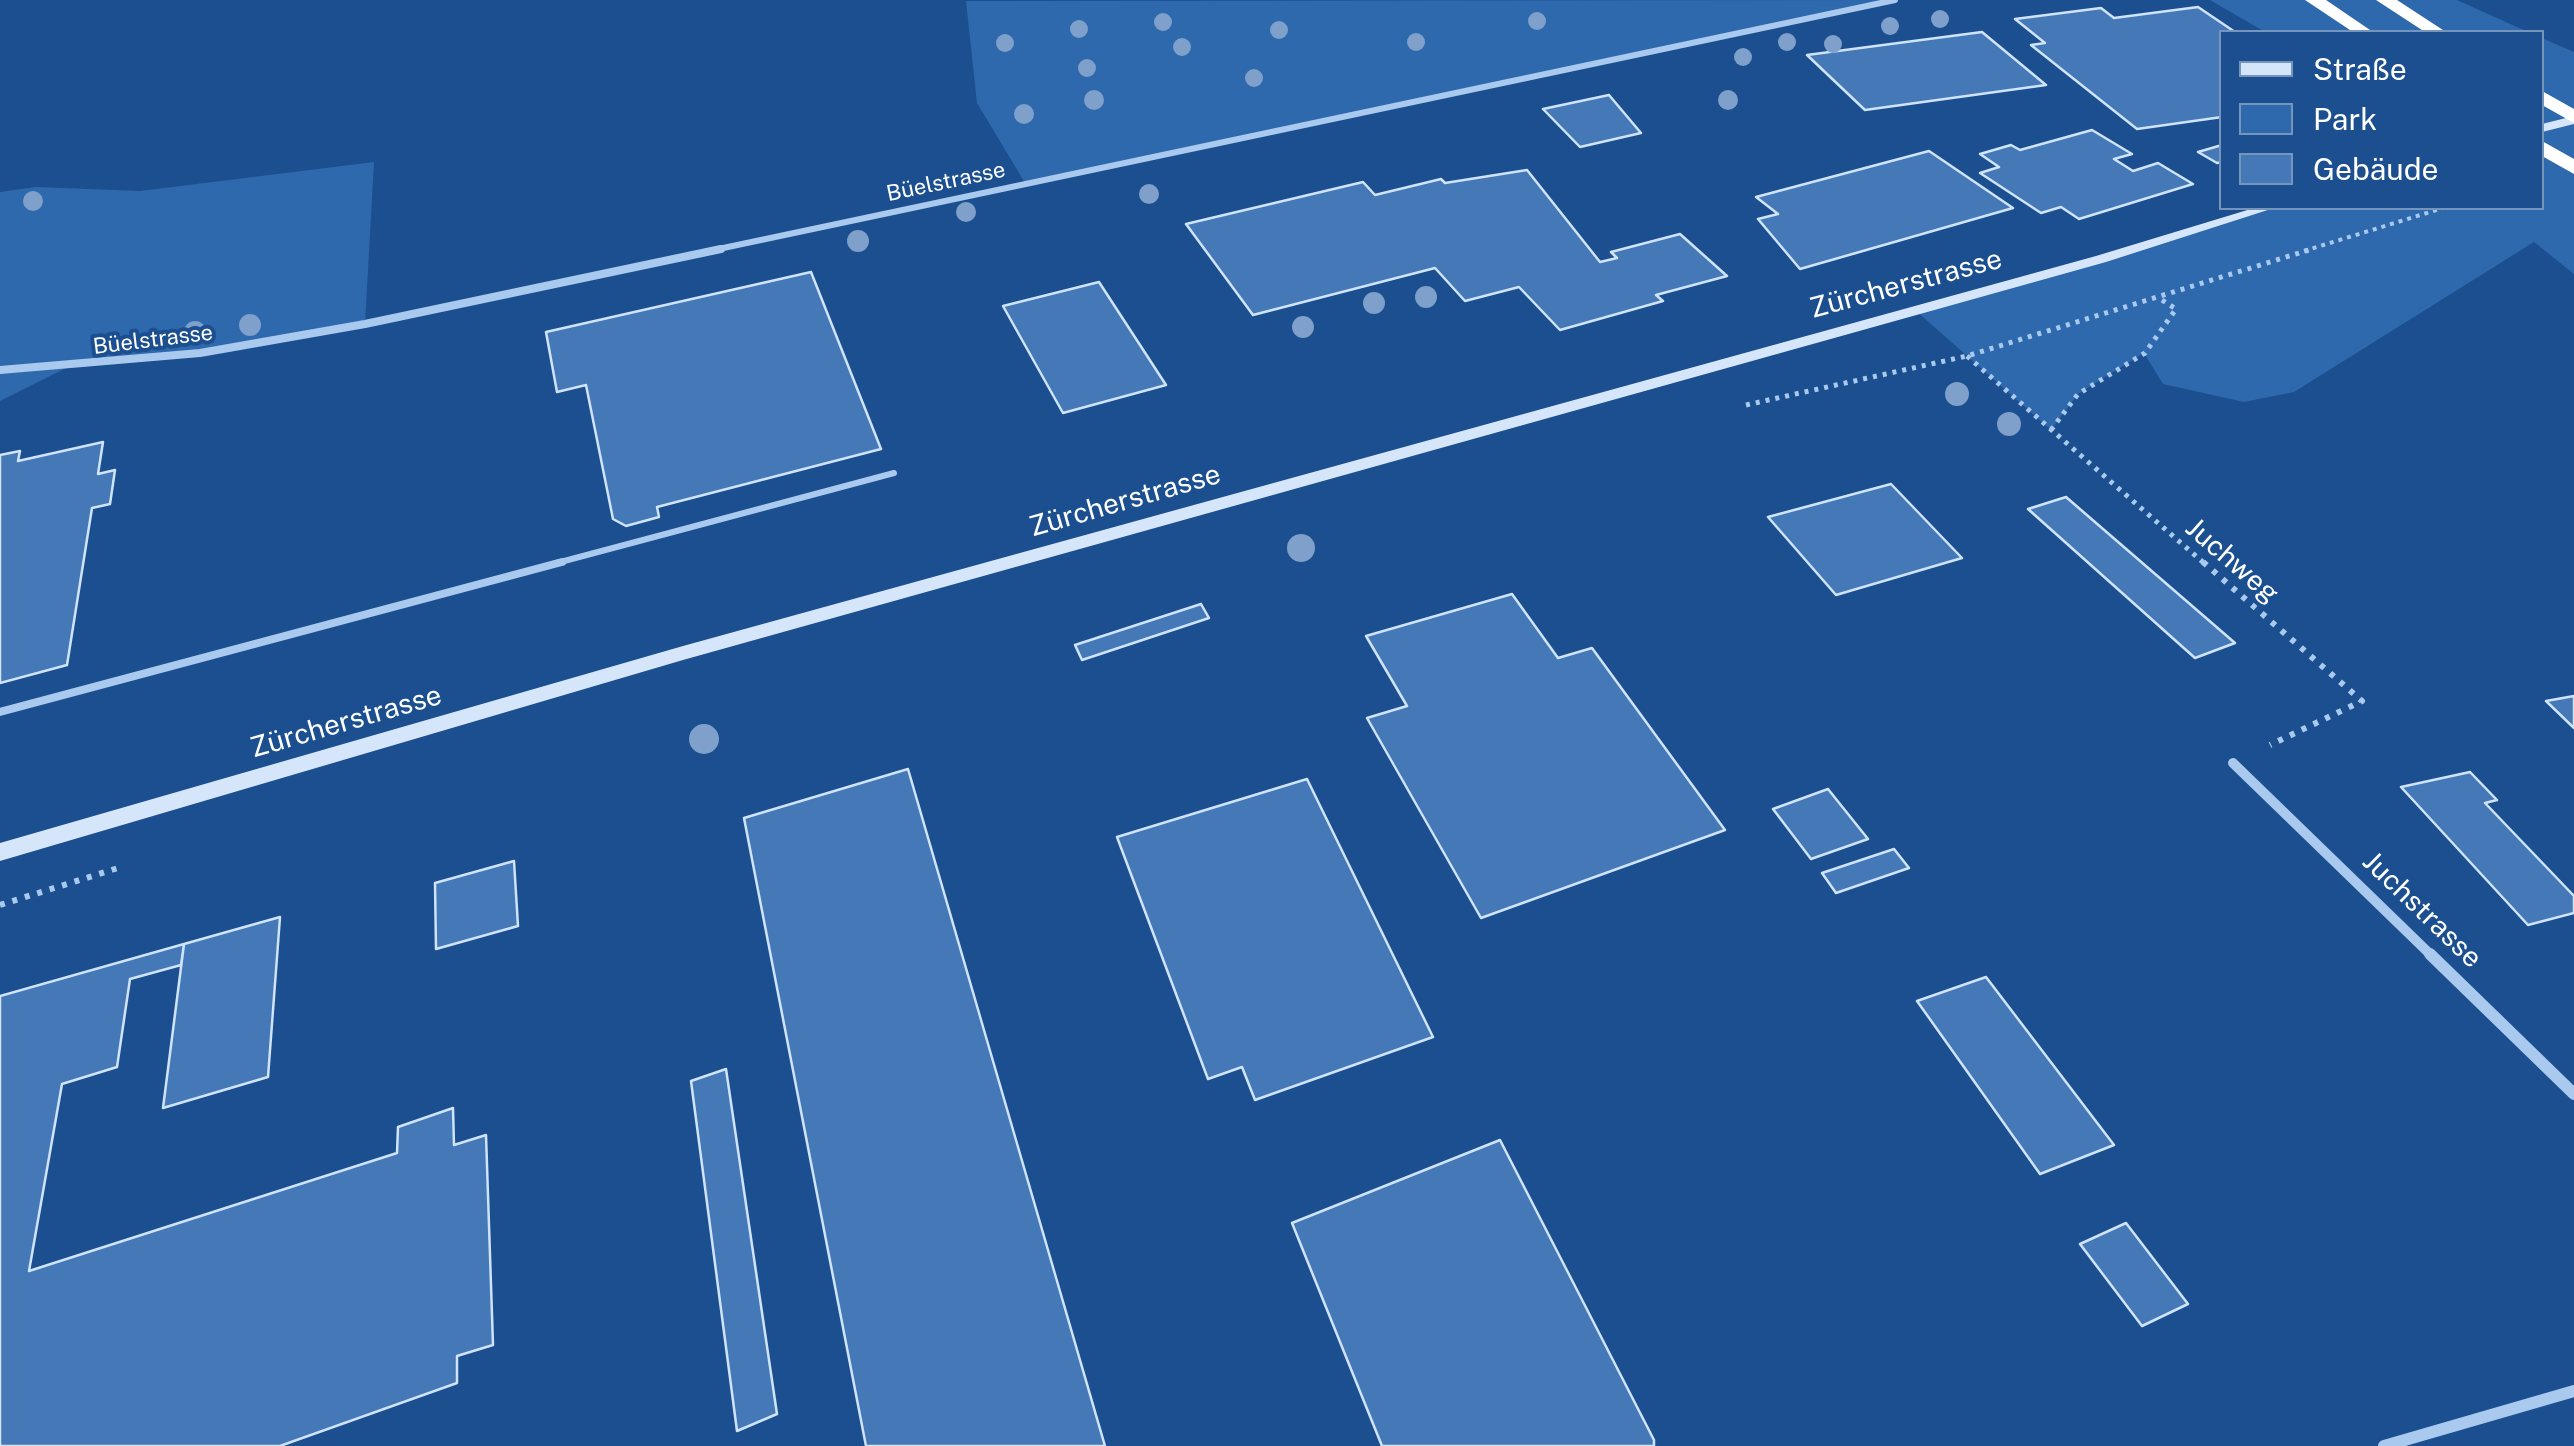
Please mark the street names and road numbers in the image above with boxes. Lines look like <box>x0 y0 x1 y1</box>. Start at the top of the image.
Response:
street label: Büelstrasse <box>884 157 1008 207</box>
street label: Zürcherstrasse <box>1806 242 2006 326</box>
street label: Büelstrasse <box>91 320 215 360</box>
street label: Zürcherstrasse <box>1025 458 1225 544</box>
street label: Juchweg <box>2178 511 2286 611</box>
street label: Zürcherstrasse <box>246 679 446 765</box>
street label: Juchstrasse <box>2355 845 2489 975</box>

